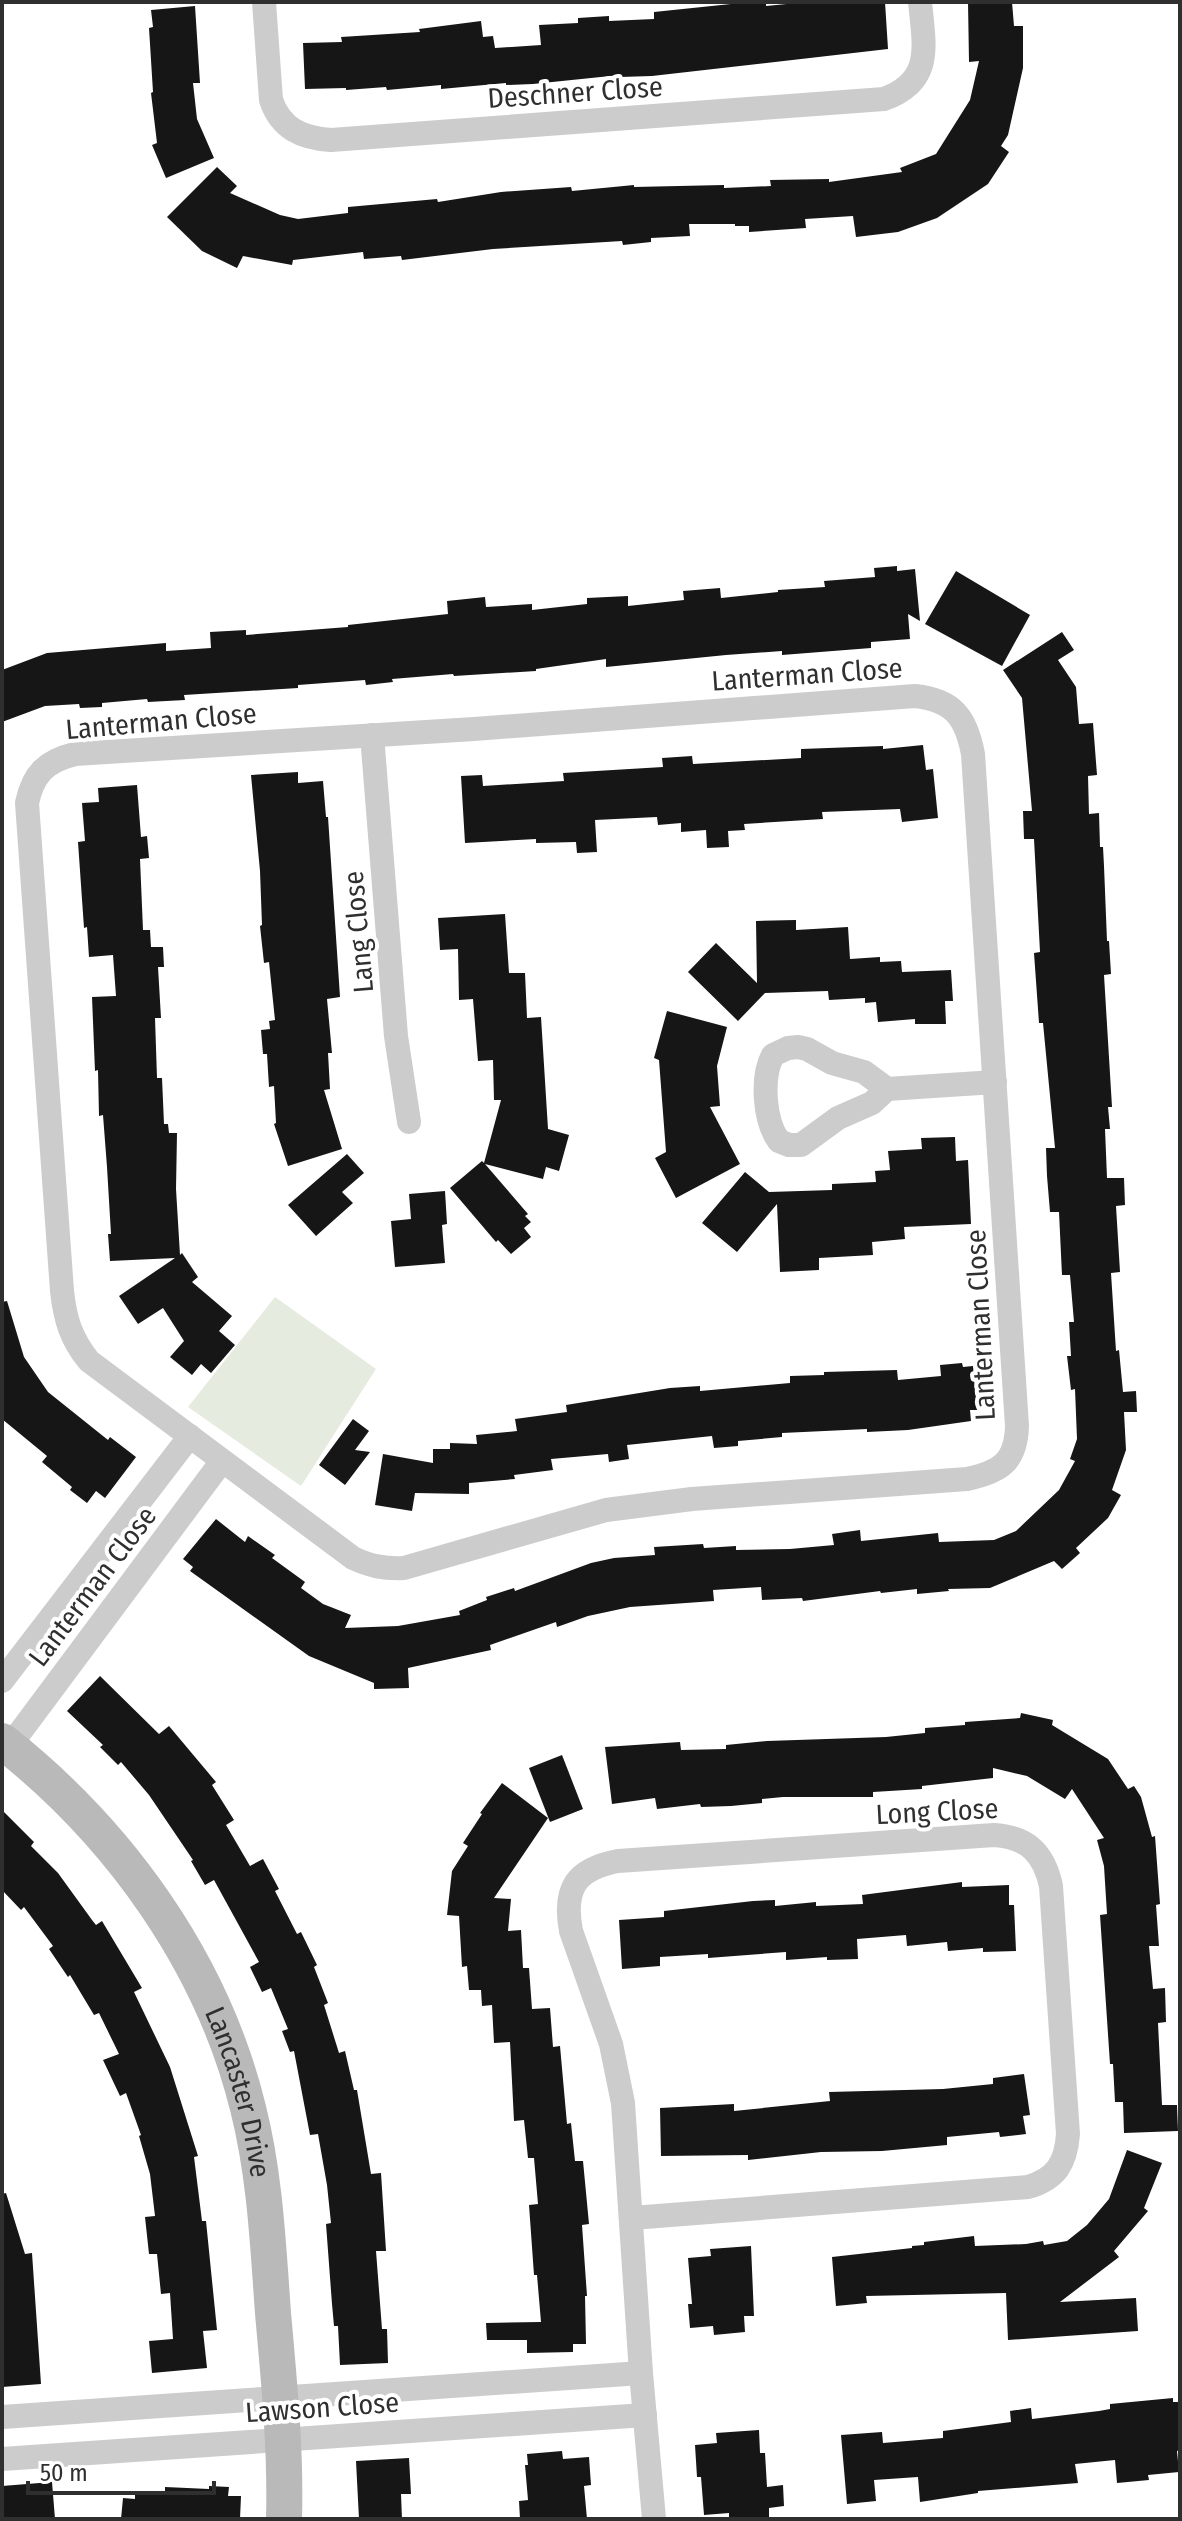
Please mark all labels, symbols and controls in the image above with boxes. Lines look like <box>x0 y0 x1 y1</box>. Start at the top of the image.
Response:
street label: Deschner Close <box>486 70 664 115</box>
street label: Lanterman Close <box>710 651 904 698</box>
street label: Lanterman Close <box>64 697 258 746</box>
street label: Lang Close <box>337 870 380 994</box>
street label: Lanterman Close <box>959 1229 1002 1421</box>
street label: Lanterman Close <box>22 1500 163 1673</box>
street label: Long Close <box>875 1792 999 1831</box>
street label: Lancaster Drive <box>198 2002 277 2179</box>
street label: Lawson Close <box>244 2386 400 2429</box>
scale bar <box>28 2445 214 2495</box>
text: 50 m <box>40 2459 88 2487</box>

